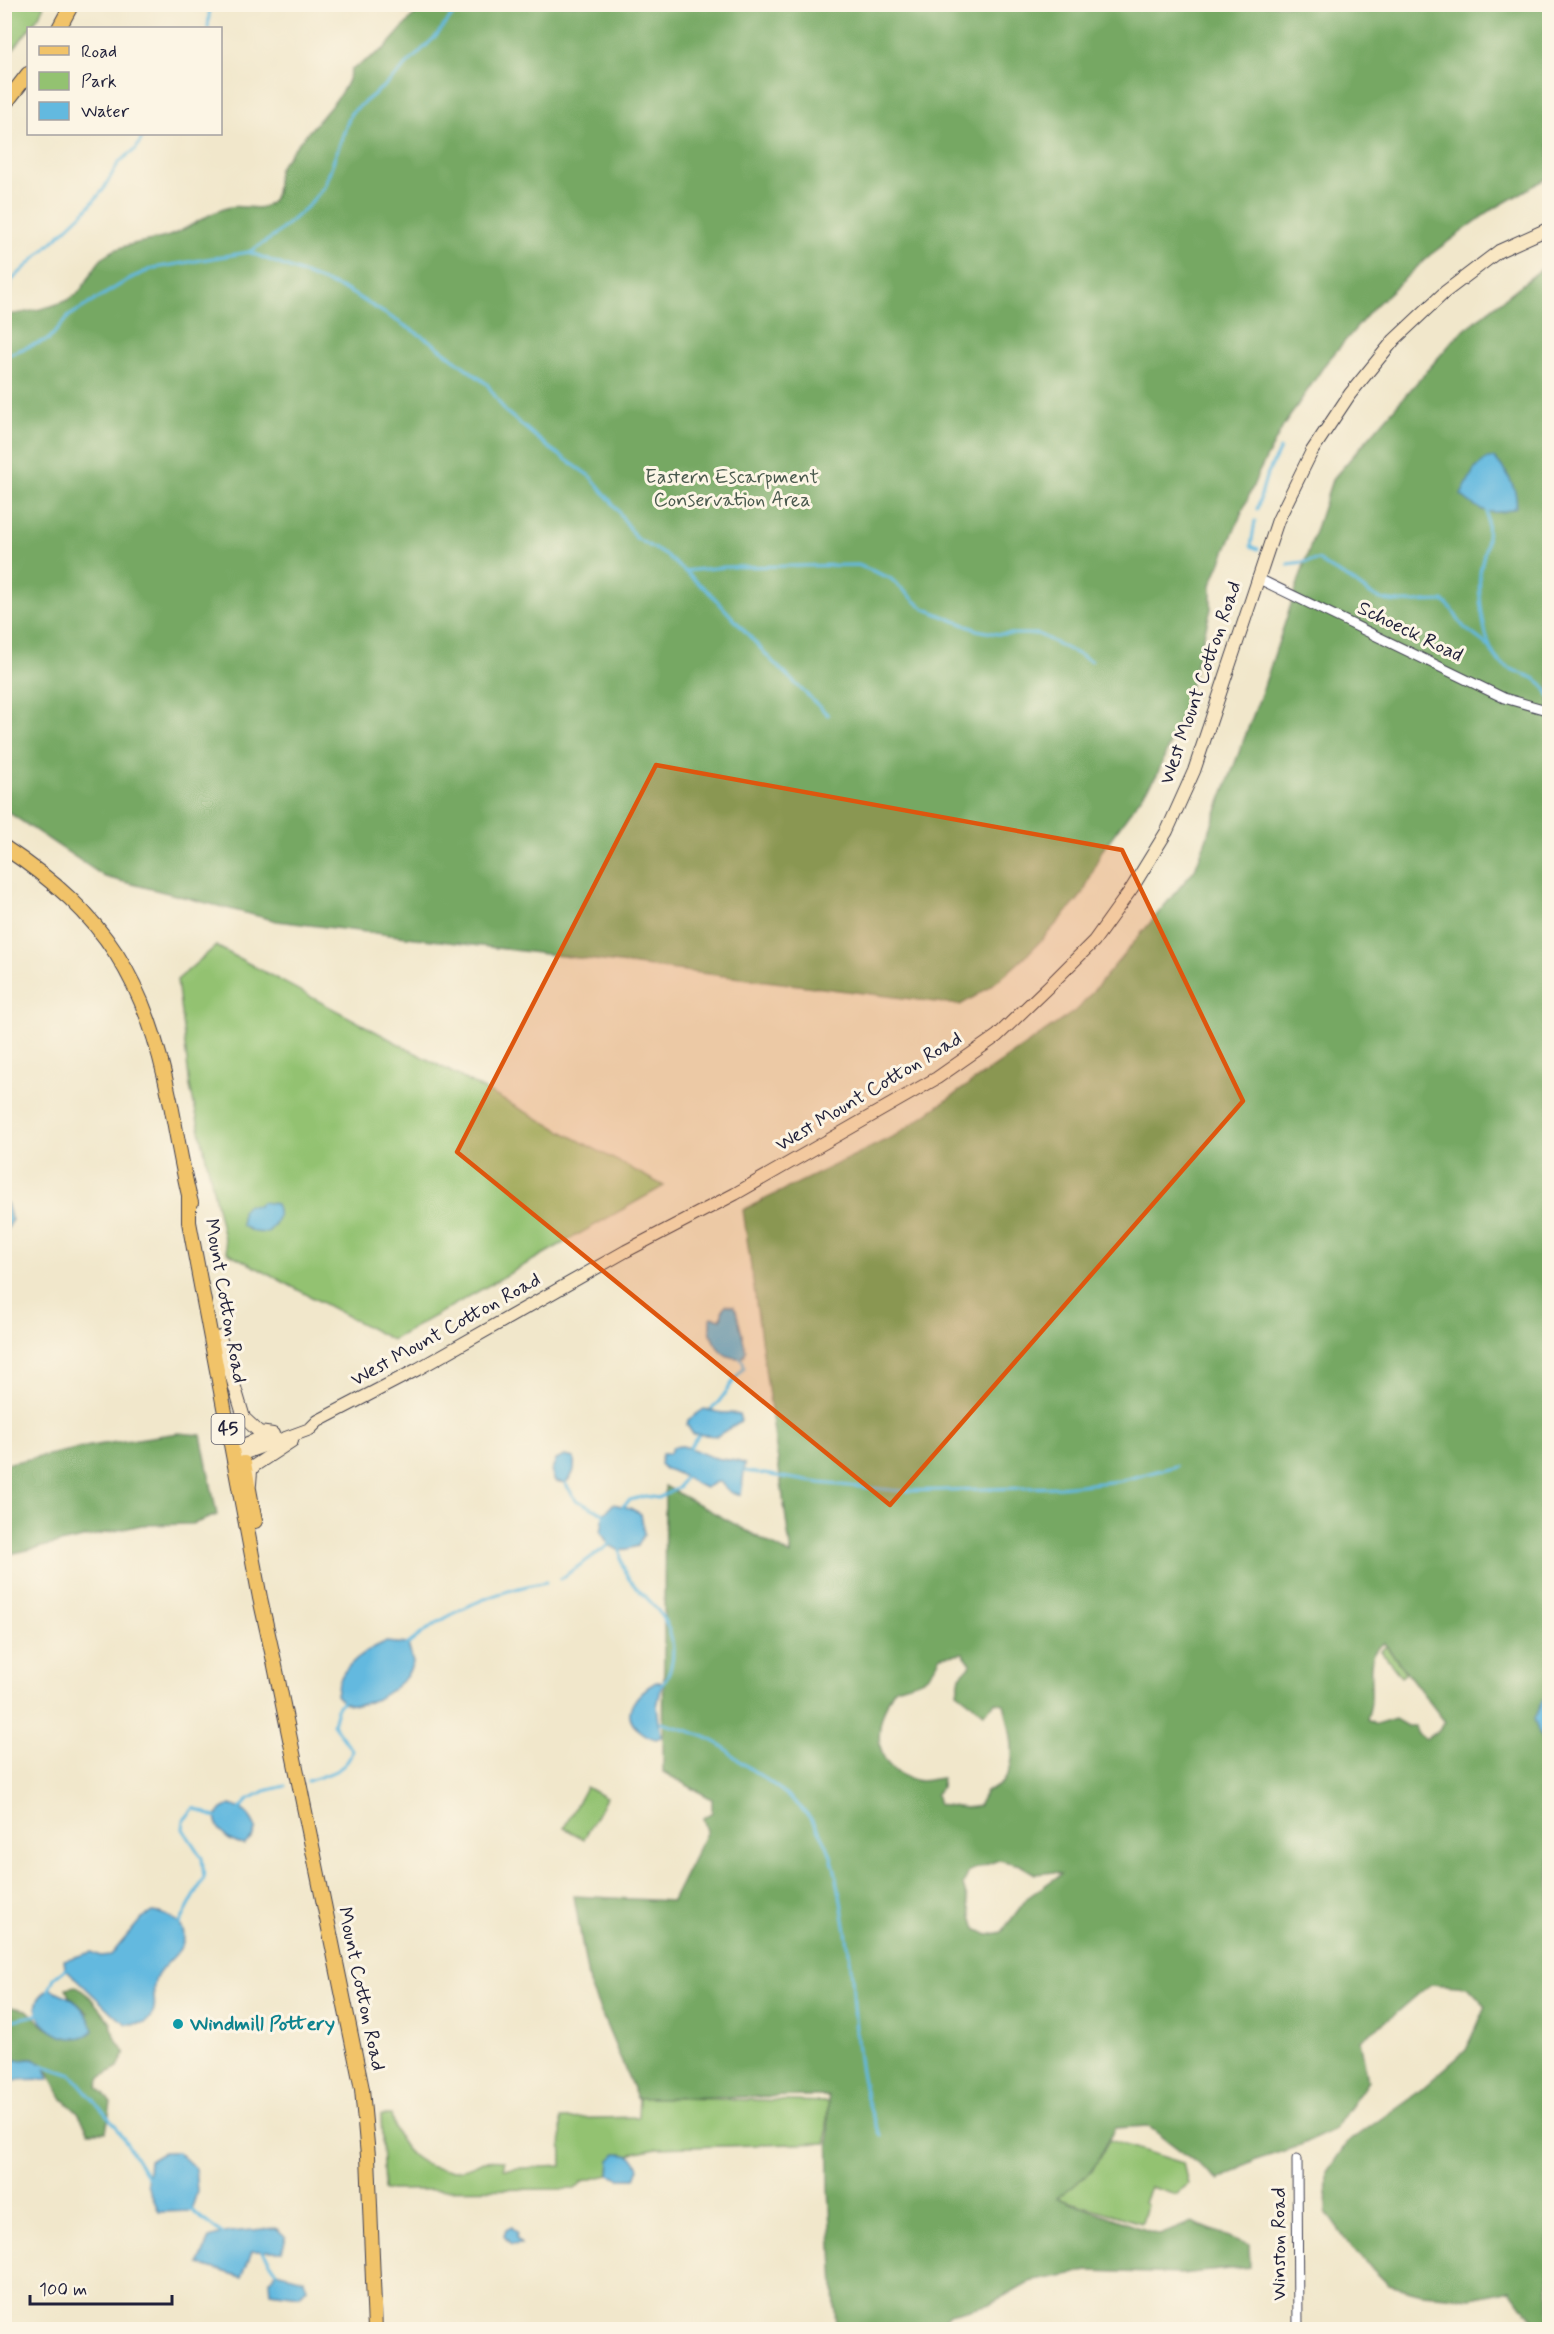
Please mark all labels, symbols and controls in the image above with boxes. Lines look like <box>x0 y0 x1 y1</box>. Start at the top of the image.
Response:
legend <box>27 27 222 135</box>
text: Road <box>81 40 117 64</box>
text: Park <box>81 70 117 94</box>
text: Water <box>81 100 130 124</box>
park label: Eastern Escarpment Conservation Area <box>645 464 819 514</box>
street label: West Mount Cotton Road <box>1154 578 1248 788</box>
street label: Schoeck Road <box>1353 595 1467 669</box>
street label: West Mount Cotton Road <box>771 1026 967 1158</box>
street label: Mount Cotton Road <box>197 1216 253 1386</box>
street label: West Mount Cotton Road <box>346 1266 546 1394</box>
road number: 45 <box>212 1414 244 1444</box>
street label: Mount Cotton Road <box>330 1905 392 2073</box>
place label: Windmill Pottery <box>189 2011 335 2038</box>
marker: Windmill Pottery <box>171 2017 185 2031</box>
street label: Winston Road <box>1266 2187 1293 2301</box>
scale bar <box>30 2268 172 2306</box>
text: 100 m <box>39 2278 87 2302</box>

